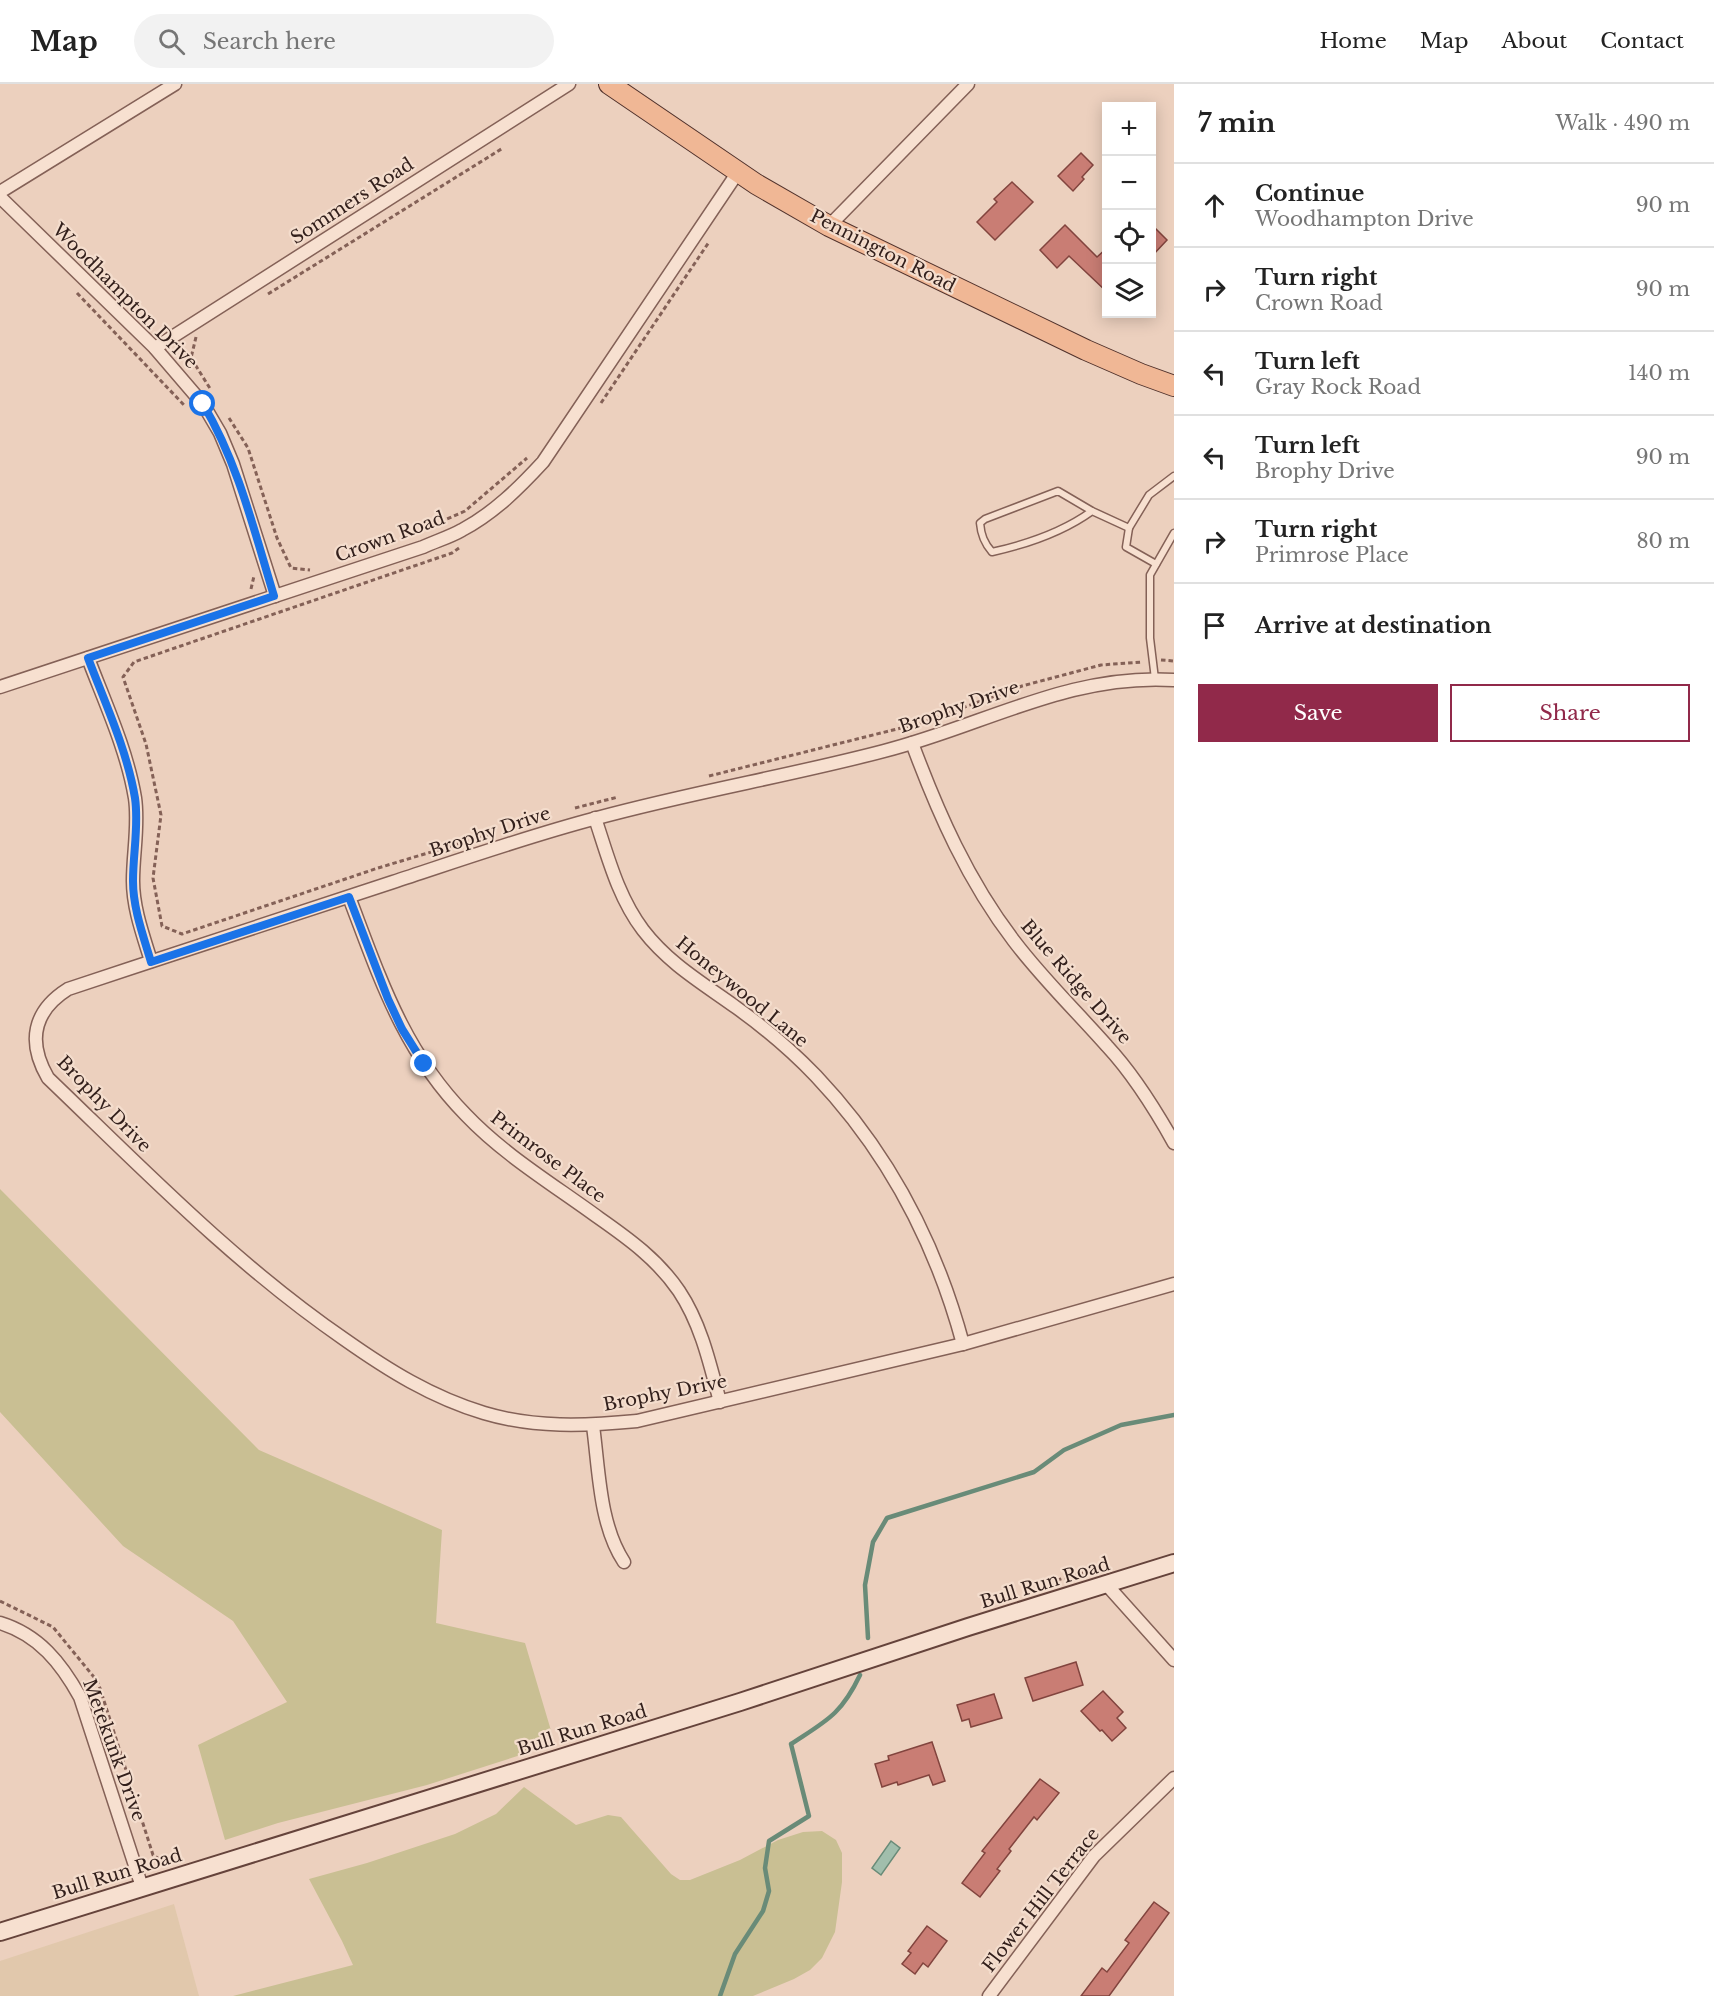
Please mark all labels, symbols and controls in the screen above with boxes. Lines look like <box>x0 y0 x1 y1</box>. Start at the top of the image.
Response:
search box <box>134 14 554 68</box>
text: Map <box>30 24 98 59</box>
icon: search <box>155 25 188 58</box>
text: Search here <box>203 28 336 55</box>
text: Home <box>1320 28 1387 54</box>
text: Map <box>1420 28 1468 54</box>
text: About <box>1501 28 1567 54</box>
text: Contact <box>1600 28 1684 54</box>
map controls <box>1102 102 1156 318</box>
button: + <box>1102 102 1156 156</box>
text: 7 min <box>1198 107 1275 139</box>
text: Walk · 490 m <box>1555 111 1690 135</box>
street label: Sommers Road <box>286 153 418 249</box>
button: − <box>1102 156 1156 210</box>
text: Continue <box>1255 180 1364 207</box>
icon: ahead <box>1198 189 1231 222</box>
text: 90 m <box>1636 193 1690 217</box>
street label: Pennington Road <box>807 205 959 297</box>
text: Woodhampton Drive <box>1255 207 1474 231</box>
button: locate <box>1102 210 1156 264</box>
street label: Woodhampton Drive <box>47 218 202 373</box>
button: layers <box>1102 264 1156 318</box>
text: Turn right <box>1255 264 1377 291</box>
icon: right <box>1198 273 1231 306</box>
text: 90 m <box>1636 277 1690 301</box>
text: Crown Road <box>1255 291 1383 315</box>
text: Turn left <box>1255 348 1360 375</box>
icon: left <box>1198 357 1231 390</box>
text: 140 m <box>1628 361 1690 385</box>
text: Gray Rock Road <box>1255 375 1421 399</box>
route start <box>189 390 215 416</box>
text: Turn left <box>1255 432 1360 459</box>
icon: left <box>1198 441 1231 474</box>
text: 90 m <box>1636 445 1690 469</box>
text: Brophy Drive <box>1255 459 1395 483</box>
street label: Crown Road <box>332 507 448 567</box>
text: Turn right <box>1255 516 1377 543</box>
icon: right <box>1198 525 1231 558</box>
text: 80 m <box>1636 529 1690 553</box>
text: Primrose Place <box>1255 543 1409 567</box>
icon: arrive <box>1198 609 1231 642</box>
text: Arrive at destination <box>1255 612 1492 639</box>
street label: Brophy Drive <box>896 676 1022 738</box>
button: Save <box>1198 684 1438 742</box>
button: Share <box>1450 684 1690 742</box>
street label: Brophy Drive <box>427 802 553 862</box>
street label: Blue Ridge Drive <box>1016 915 1136 1049</box>
street label: Honeywood Lane <box>672 932 812 1052</box>
route end <box>410 1050 436 1076</box>
street label: Brophy Drive <box>52 1051 156 1157</box>
street label: Primrose Place <box>486 1107 610 1207</box>
street label: Brophy Drive <box>601 1370 729 1416</box>
street label: Bull Run Road <box>978 1553 1112 1613</box>
street label: Metekunk Drive <box>78 1676 150 1824</box>
street label: Bull Run Road <box>515 1700 649 1760</box>
street label: Flower Hill Terrace <box>978 1823 1104 1977</box>
street label: Bull Run Road <box>50 1844 184 1904</box>

